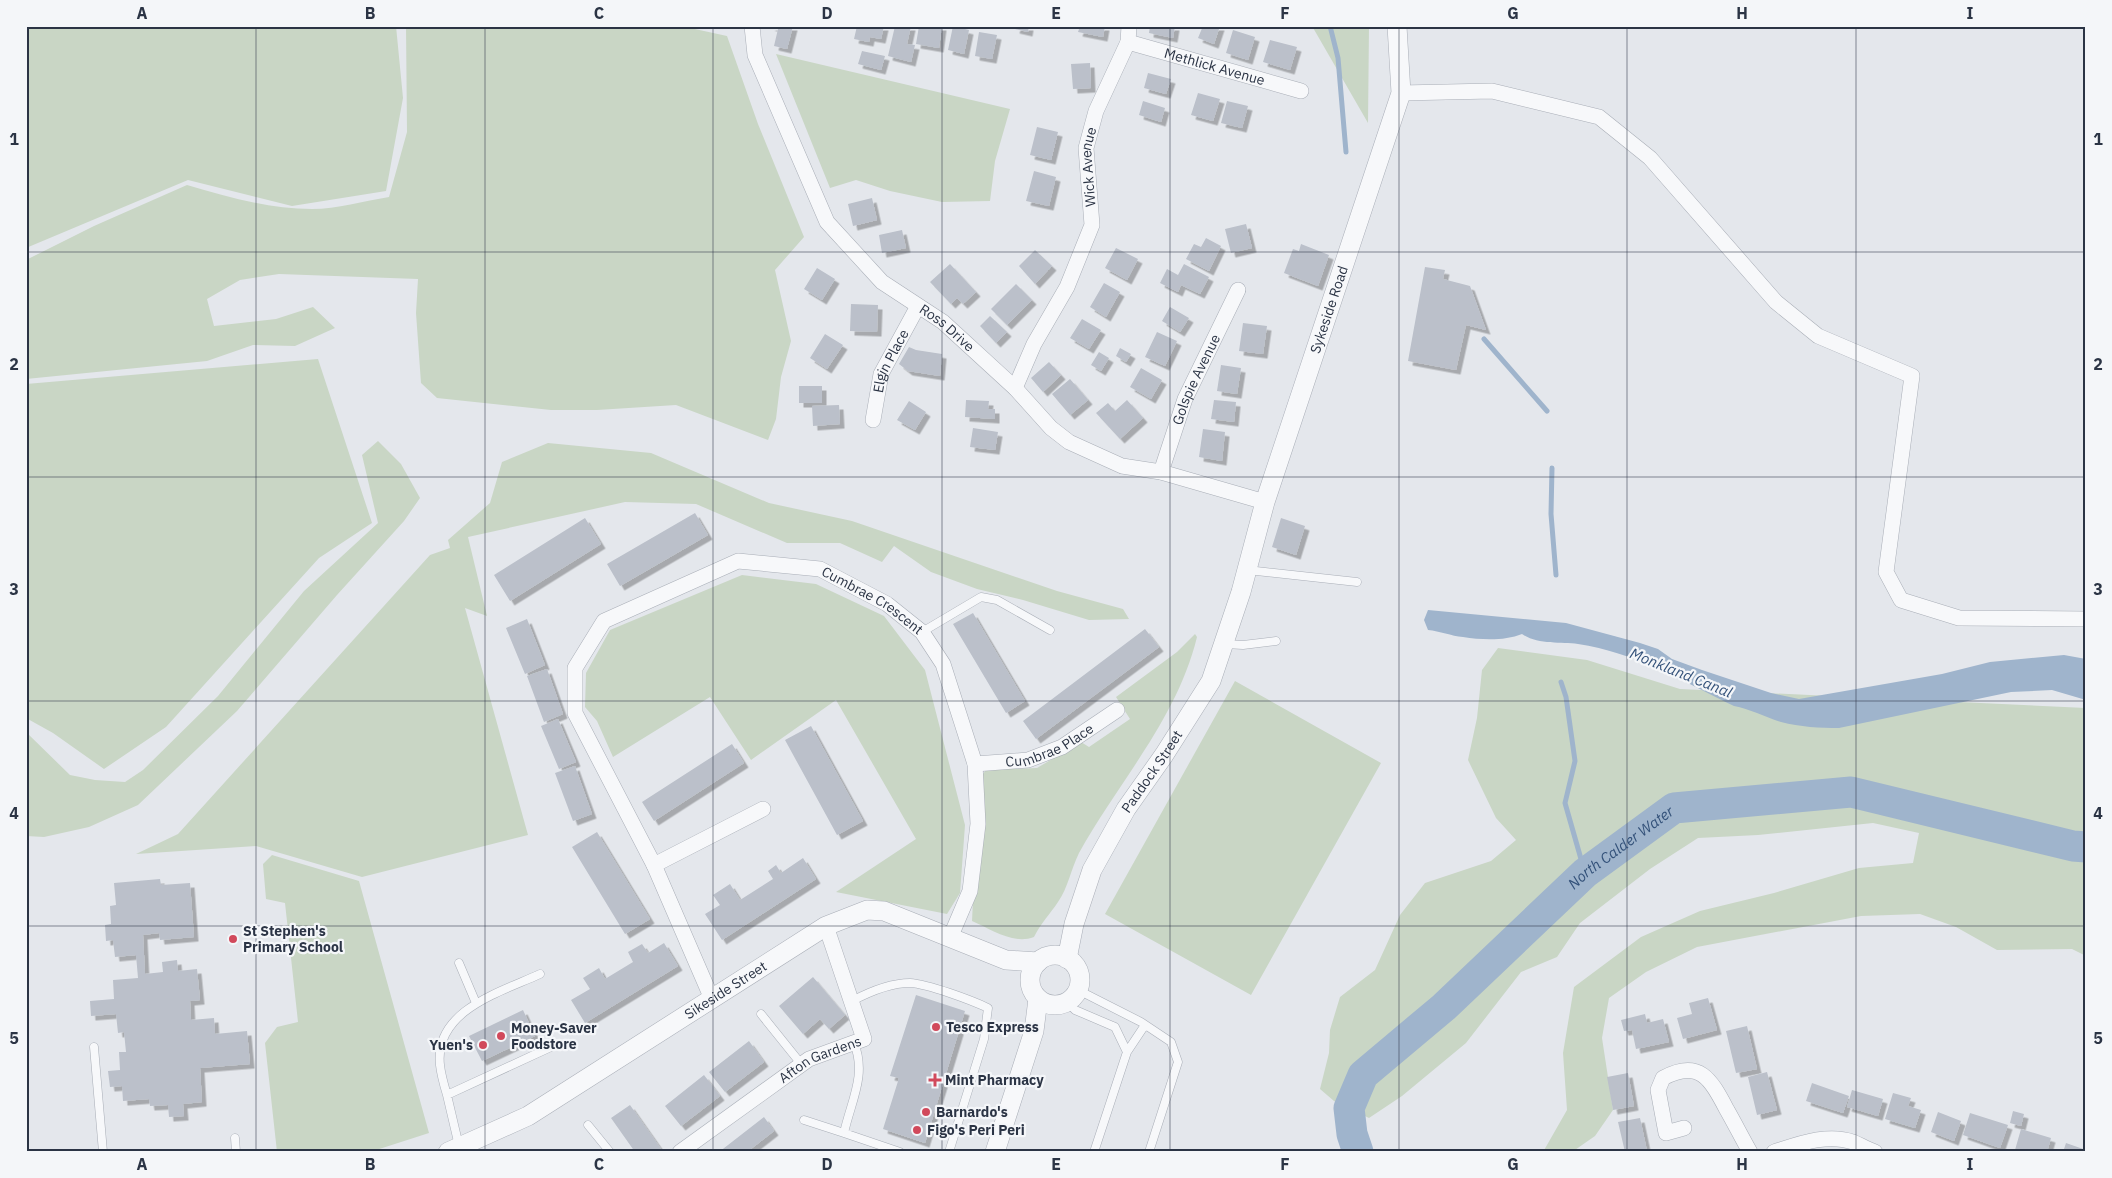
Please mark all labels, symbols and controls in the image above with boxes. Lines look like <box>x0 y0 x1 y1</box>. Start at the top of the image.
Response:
text: A <box>137 3 148 23</box>
text: B <box>365 3 376 23</box>
text: C <box>594 3 604 23</box>
text: D <box>821 3 833 23</box>
text: E <box>1051 3 1061 23</box>
text: F <box>1280 3 1290 23</box>
text: G <box>1507 3 1519 23</box>
text: H <box>1736 3 1748 23</box>
text: I <box>1967 3 1974 23</box>
street label: Methlick Avenue <box>1162 44 1267 89</box>
street label: Wick Avenue <box>1077 125 1100 208</box>
text: 1 <box>9 129 19 149</box>
text: 1 <box>2093 129 2103 149</box>
street label: Sykeside Road <box>1306 263 1352 356</box>
street label: Ross Drive <box>916 300 979 356</box>
street label: Elgin Place <box>869 326 913 394</box>
street label: Golspie Avenue <box>1168 331 1224 427</box>
text: 2 <box>9 354 19 374</box>
text: 2 <box>2093 354 2103 374</box>
street label: Cumbrae Crescent <box>819 562 927 638</box>
text: 3 <box>9 579 19 599</box>
text: 3 <box>2093 579 2103 599</box>
water label: Monkland Canal <box>1627 643 1735 702</box>
street label: Cumbrae Place <box>1005 719 1097 771</box>
street label: Paddock Street <box>1117 727 1186 816</box>
water label: North Calder Water <box>1564 801 1677 893</box>
text: 4 <box>9 803 19 823</box>
text: 4 <box>2093 803 2103 823</box>
place label: St Stephen's Primary School <box>243 922 343 956</box>
marker: St Stephen's Primary School <box>227 933 239 945</box>
street label: Sikeside Street <box>681 957 770 1023</box>
place label: Tesco Express <box>946 1018 1039 1036</box>
place label: Money-Saver Foodstore <box>511 1019 597 1053</box>
marker: Tesco Express <box>930 1021 942 1033</box>
text: 5 <box>9 1028 19 1048</box>
text: 5 <box>2093 1028 2103 1048</box>
marker: Money-Saver Foodstore <box>495 1030 507 1042</box>
street label: Afton Gardens <box>775 1032 864 1087</box>
place label: Yuen's <box>429 1036 473 1054</box>
marker: Yuen's <box>477 1039 489 1051</box>
place label: Mint Pharmacy <box>945 1071 1044 1089</box>
marker: Mint Pharmacy <box>929 1074 941 1086</box>
place label: Barnardo's <box>936 1103 1008 1121</box>
marker: Barnardo's <box>920 1106 932 1118</box>
place label: Figo's Peri Peri <box>927 1121 1025 1139</box>
marker: Figo's Peri Peri <box>911 1124 923 1136</box>
text: A <box>137 1154 148 1174</box>
text: B <box>365 1154 376 1174</box>
text: C <box>594 1154 604 1174</box>
text: D <box>821 1154 833 1174</box>
text: E <box>1051 1154 1061 1174</box>
text: F <box>1280 1154 1290 1174</box>
text: G <box>1507 1154 1519 1174</box>
text: H <box>1736 1154 1748 1174</box>
text: I <box>1967 1154 1974 1174</box>

